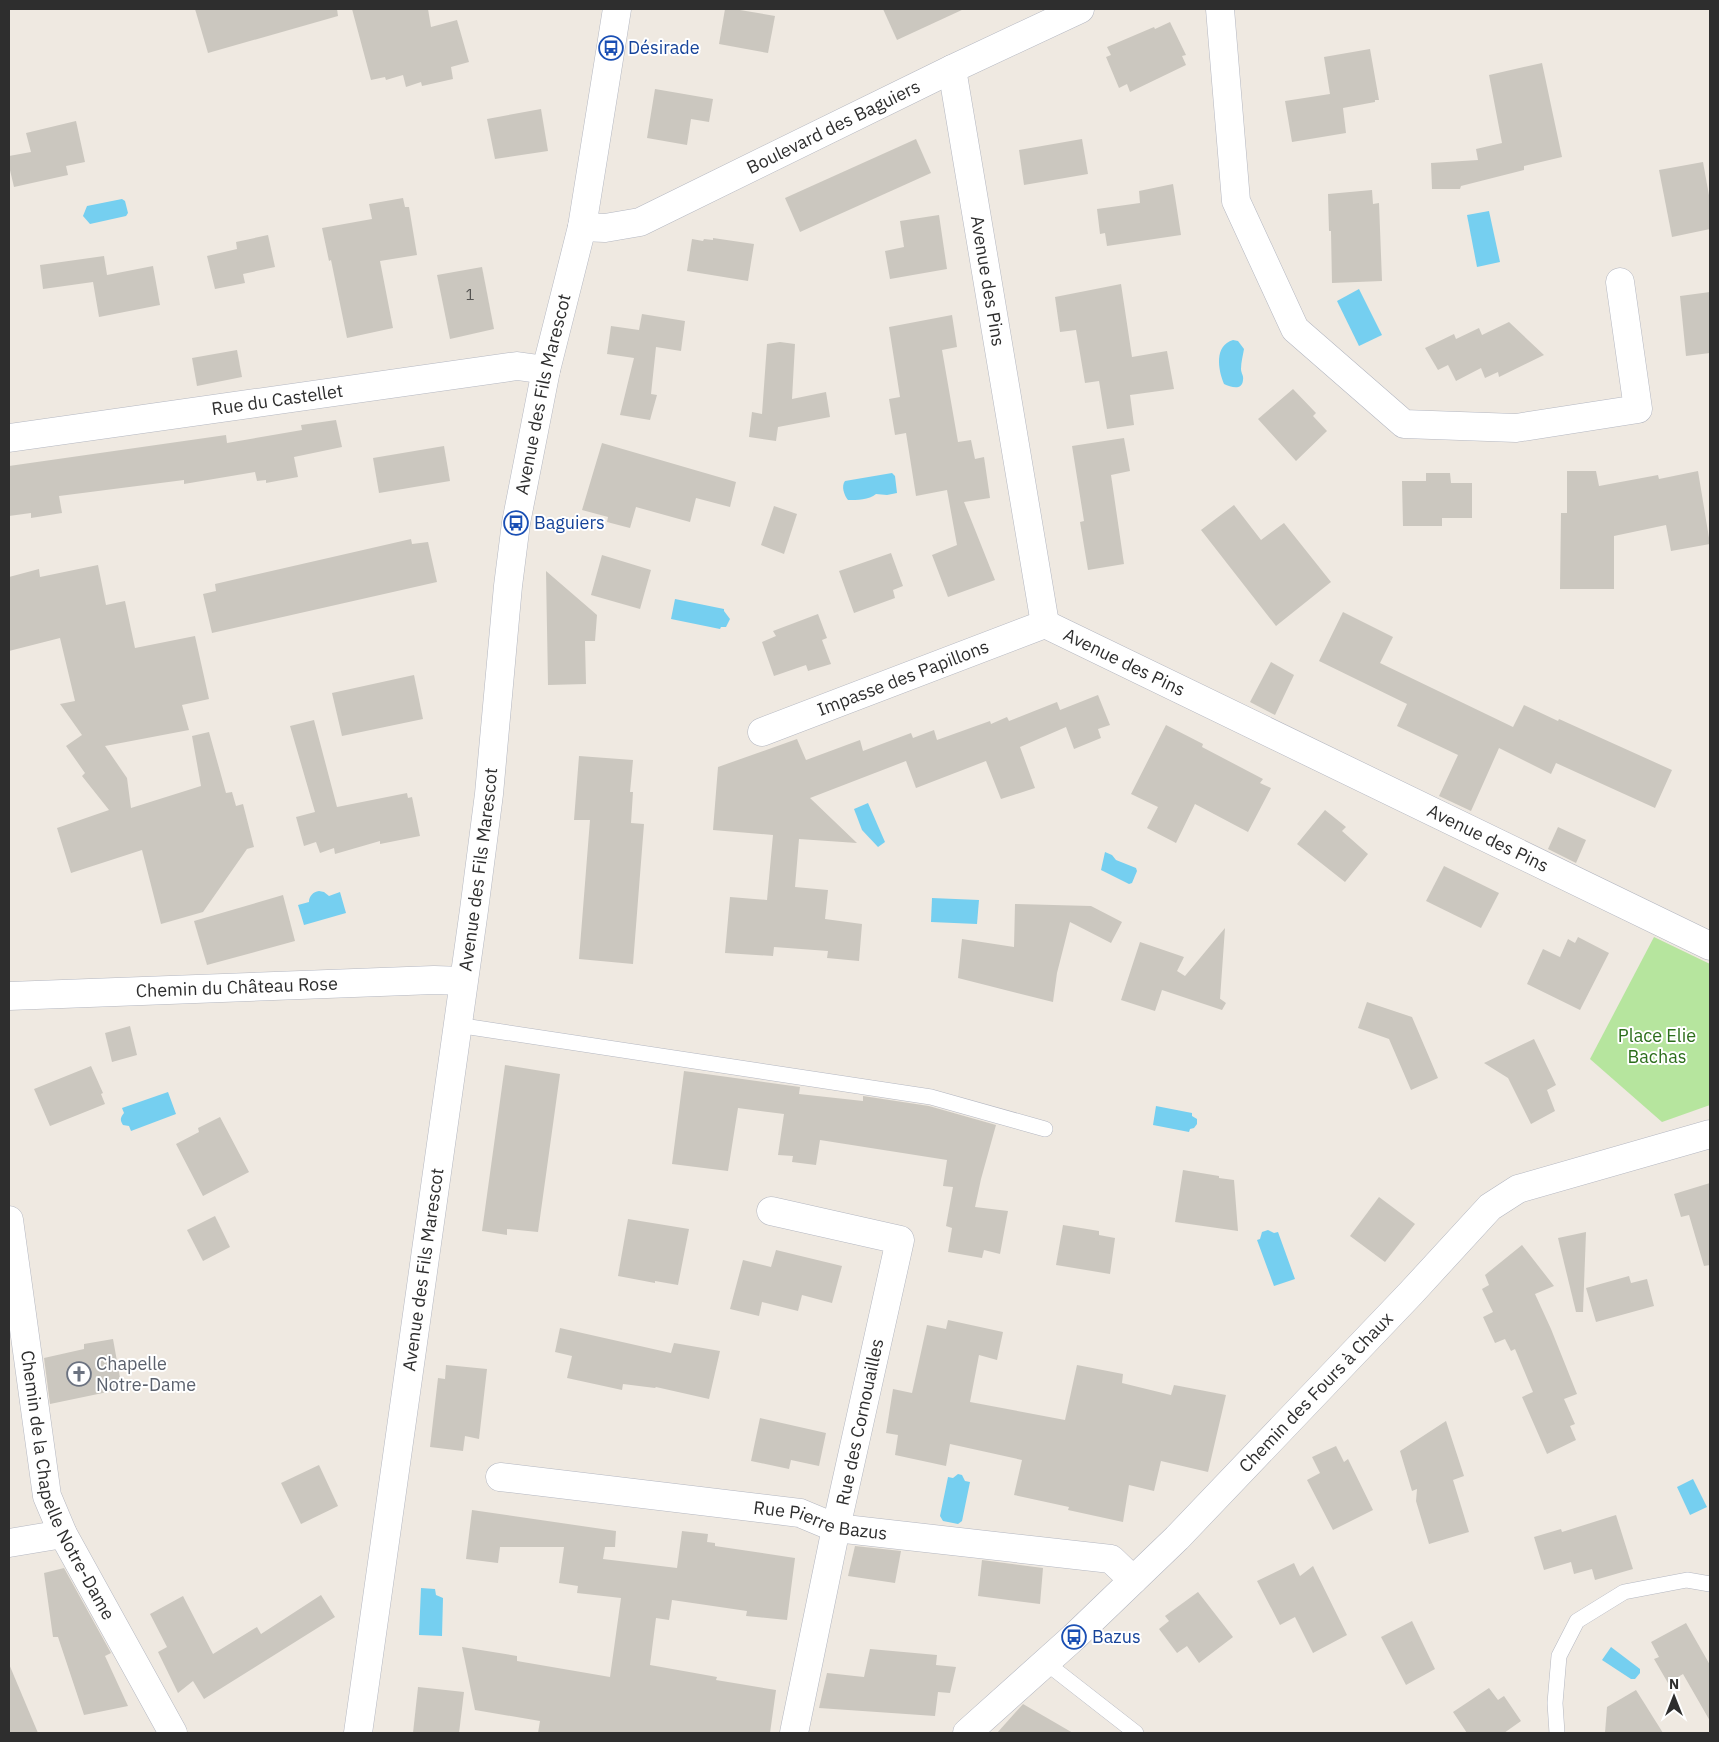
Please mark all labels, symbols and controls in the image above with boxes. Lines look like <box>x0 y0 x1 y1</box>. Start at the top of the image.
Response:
bus stop icon: Désirade <box>598 35 624 61</box>
place label: Désirade <box>628 36 700 59</box>
street label: Boulevard des Baguiers <box>743 74 924 179</box>
street label: Avenue des Pins <box>966 214 1010 348</box>
house number: 1 <box>465 285 475 304</box>
street label: Avenue des Fils Marescot <box>510 291 576 497</box>
street label: Rue du Castellet <box>210 379 344 420</box>
bus stop icon: Baguiers <box>503 510 529 536</box>
place label: Baguiers <box>534 511 605 534</box>
street label: Avenue des Pins <box>1060 623 1189 701</box>
street label: Impasse des Papillons <box>814 634 992 721</box>
street label: Avenue des Fils Marescot <box>454 767 502 973</box>
street label: Avenue des Pins <box>1424 799 1553 877</box>
street label: Chemin du Château Rose <box>135 972 338 1002</box>
park label: Place Elie Bachas <box>1618 1024 1696 1068</box>
street label: Avenue des Fils Marescot <box>397 1166 449 1373</box>
street label: Chemin des Fours à Chaux <box>1234 1307 1398 1477</box>
street label: Rue des Cornouailles <box>831 1336 888 1507</box>
street label: Chemin de la Chapelle Notre-Dame <box>16 1349 120 1624</box>
place label: Chapelle Notre-Dame <box>96 1352 196 1396</box>
church icon: Chapelle Notre-Dame <box>66 1361 92 1387</box>
street label: Rue Pierre Bazus <box>752 1496 889 1545</box>
bus stop icon: Bazus <box>1061 1624 1087 1650</box>
place label: Bazus <box>1092 1625 1141 1648</box>
north arrow <box>1649 1672 1699 1722</box>
text: N <box>1669 1675 1679 1693</box>

